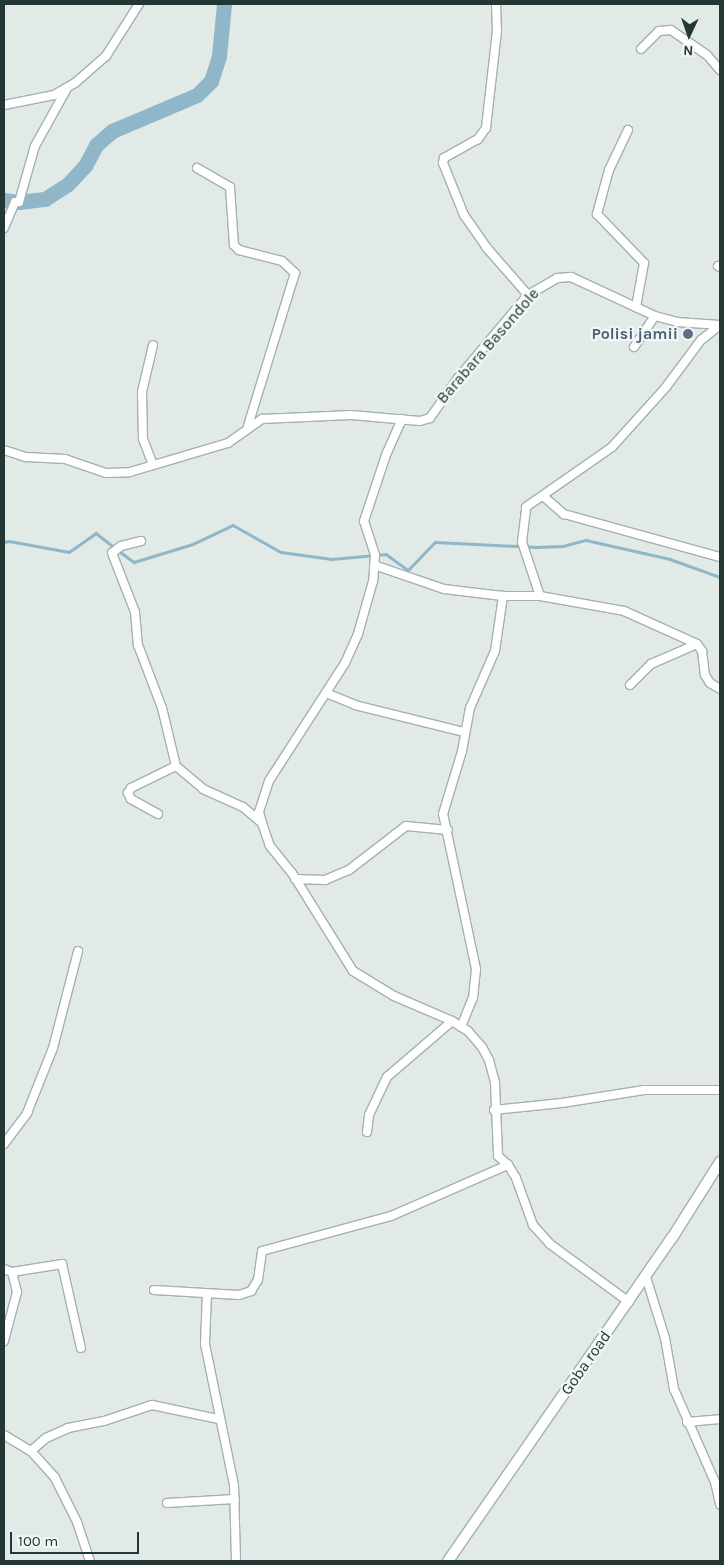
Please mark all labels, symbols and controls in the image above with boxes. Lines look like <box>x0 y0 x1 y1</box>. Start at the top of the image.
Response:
north arrow <box>664 10 714 60</box>
text: N <box>683 42 694 59</box>
street label: Barabara Basondole <box>433 284 543 408</box>
place label: Polisi jamii <box>591 324 678 344</box>
marker: Polisi jamii <box>682 328 694 340</box>
street label: Goba road <box>557 1327 615 1399</box>
scale bar <box>12 1522 141 1554</box>
text: 100 m <box>18 1532 58 1550</box>

